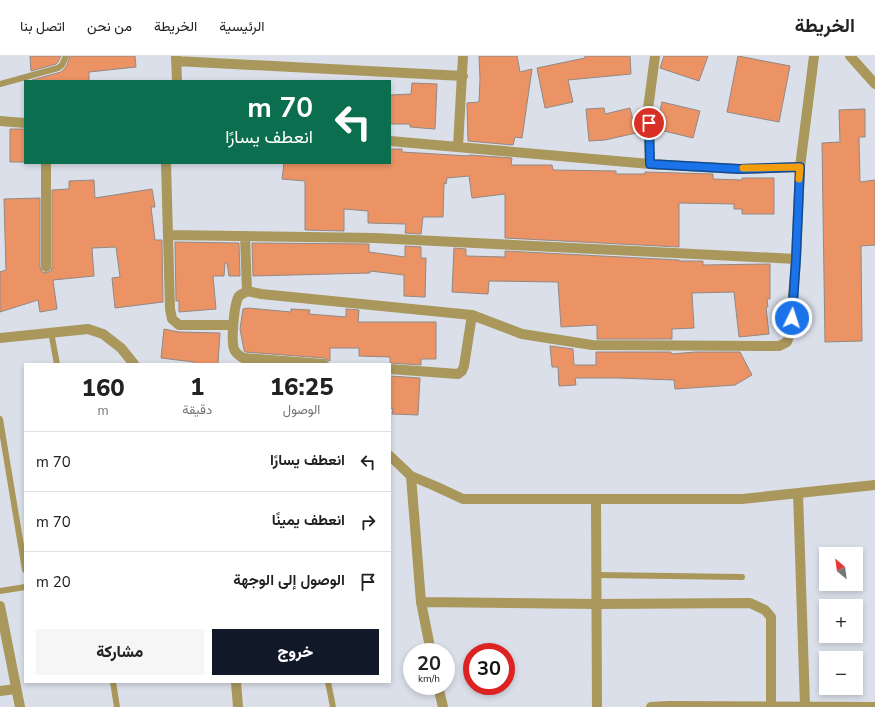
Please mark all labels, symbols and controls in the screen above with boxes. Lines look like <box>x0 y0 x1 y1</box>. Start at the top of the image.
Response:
text: الخريطة <box>795 13 855 39</box>
text: اتصل بنا <box>20 17 65 36</box>
text: من نحن <box>87 17 132 36</box>
text: الخريطة <box>154 17 197 36</box>
text: الرئيسية <box>219 17 264 36</box>
text: 70 m <box>247 89 313 127</box>
icon: left <box>327 96 379 148</box>
pin <box>632 106 666 140</box>
icon: arrive <box>638 112 660 134</box>
text: انعطف يسارًا <box>225 125 313 149</box>
position arrow <box>771 297 813 339</box>
text: 1 <box>190 371 204 403</box>
text: 16:25 <box>270 371 334 403</box>
text: 160 <box>82 372 125 404</box>
text: دقيقة <box>182 401 212 419</box>
text: الوصول <box>283 401 320 419</box>
text: m <box>98 402 109 420</box>
text: انعطف يسارًا <box>270 450 345 470</box>
icon: left <box>357 451 379 473</box>
text: 70 m <box>36 452 71 472</box>
text: انعطف يمينًا <box>272 510 345 530</box>
icon: right <box>357 511 379 533</box>
text: 70 m <box>36 512 71 532</box>
north arrow <box>819 547 863 591</box>
map controls <box>819 547 863 695</box>
text: الوصول إلى الوجهة <box>233 570 345 590</box>
icon: arrive <box>357 571 379 593</box>
text: 20 m <box>36 572 71 592</box>
button: + <box>819 599 863 643</box>
button: مشاركة <box>36 629 204 675</box>
button: خروج <box>212 629 379 675</box>
speed limit sign: 30 <box>463 643 515 695</box>
text: 20 <box>417 650 441 677</box>
button: − <box>819 651 863 695</box>
text: km/h <box>418 672 440 686</box>

